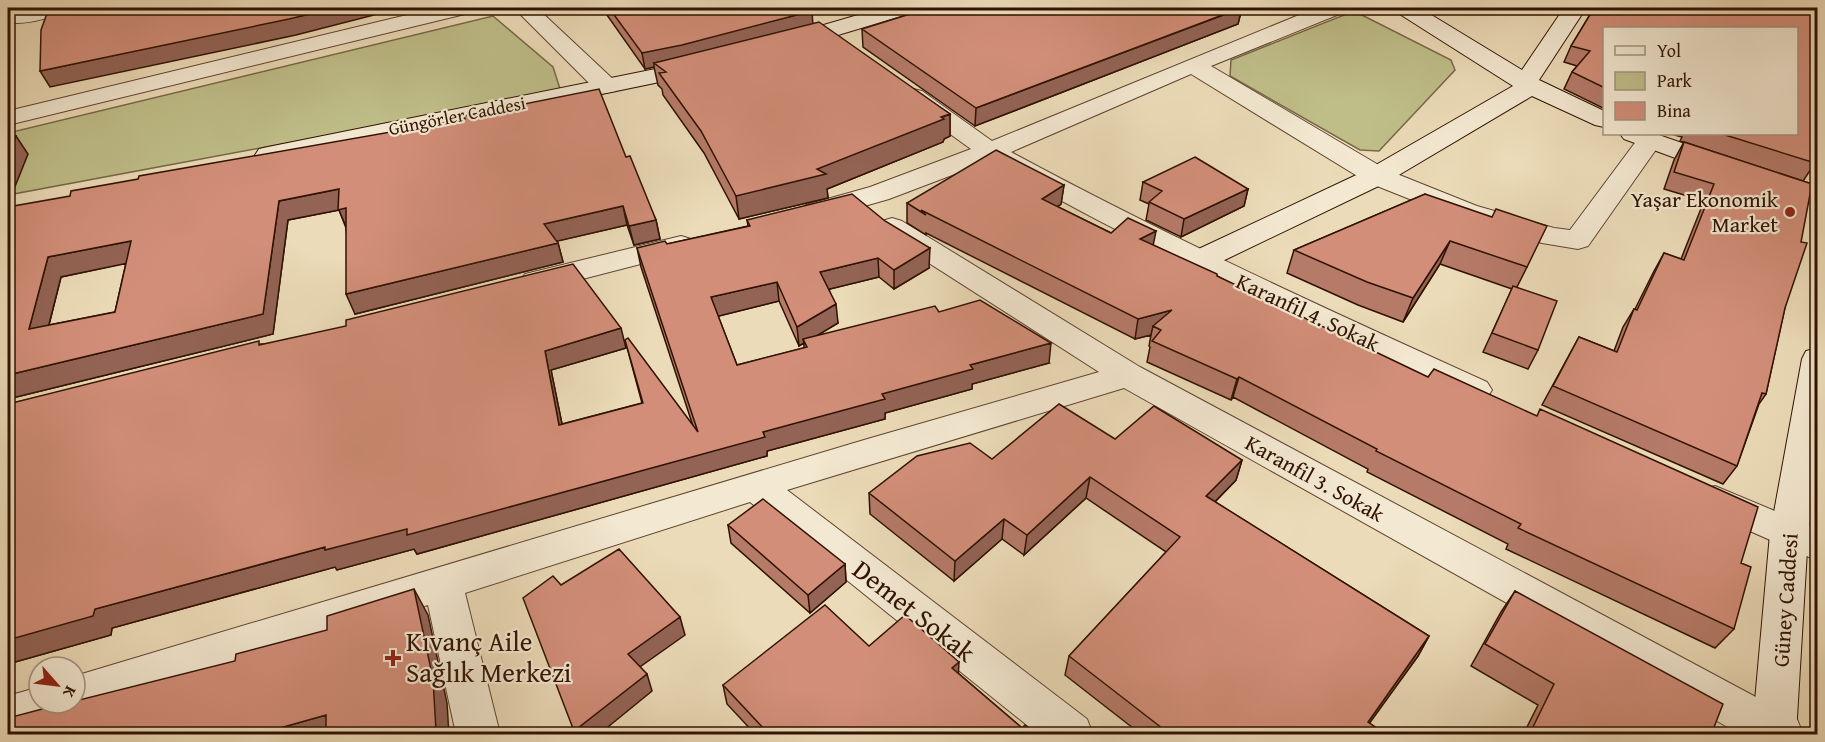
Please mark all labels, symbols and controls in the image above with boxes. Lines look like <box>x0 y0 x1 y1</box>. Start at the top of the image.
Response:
legend <box>1603 27 1798 135</box>
text: Yol <box>1657 37 1681 64</box>
text: Park <box>1657 67 1693 94</box>
street label: Güngörler Caddesi <box>386 89 528 142</box>
text: Bina <box>1657 97 1691 124</box>
place label: Yaşar Ekonomik Market <box>1631 183 1779 240</box>
marker: Yaşar Ekonomik Market <box>1783 205 1797 219</box>
street label: Karanfil 4. Sokak <box>1231 265 1386 360</box>
street label: Karanfil 3. Sokak <box>1240 426 1391 530</box>
street label: Güney Caddesi <box>1764 532 1806 668</box>
street label: Demet Sokak <box>845 549 985 671</box>
place label: Kıvanç Aile Sağlık Merkezi <box>406 621 571 692</box>
marker: Kıvanç Aile Sağlık Merkezi <box>384 649 402 667</box>
north arrow <box>27 655 87 715</box>
text: K <box>57 682 83 703</box>

